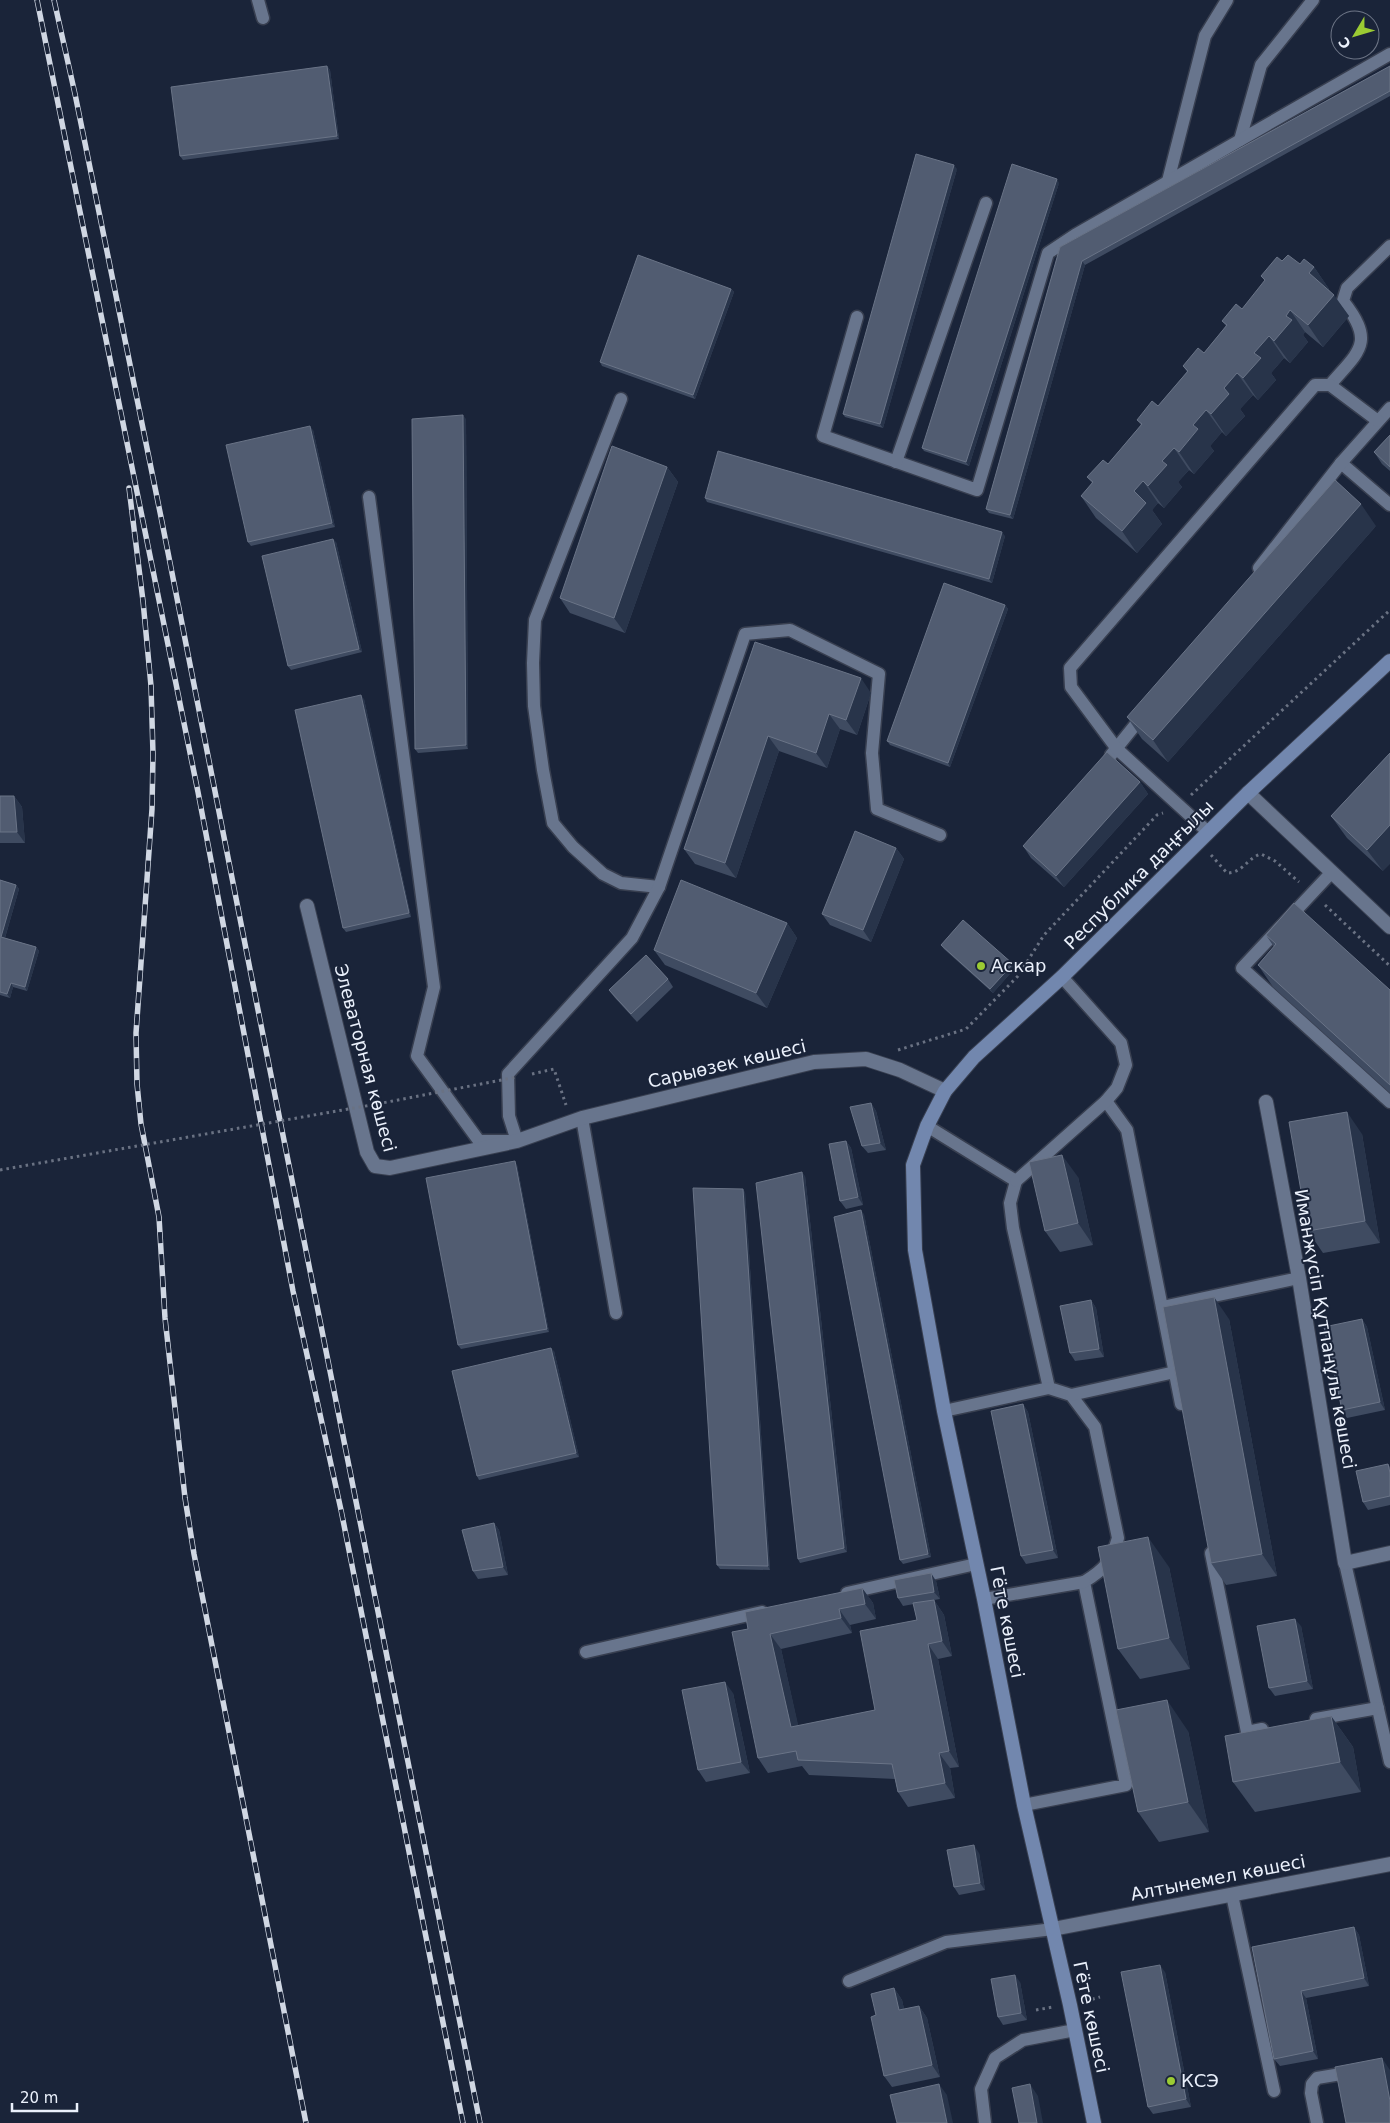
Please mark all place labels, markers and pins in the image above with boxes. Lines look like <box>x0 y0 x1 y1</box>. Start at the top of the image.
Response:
place label: Аскар <box>991 955 1047 976</box>
marker: Аскар <box>975 960 987 972</box>
place label: КСЭ <box>1181 2070 1219 2091</box>
marker: КСЭ <box>1165 2075 1177 2087</box>

